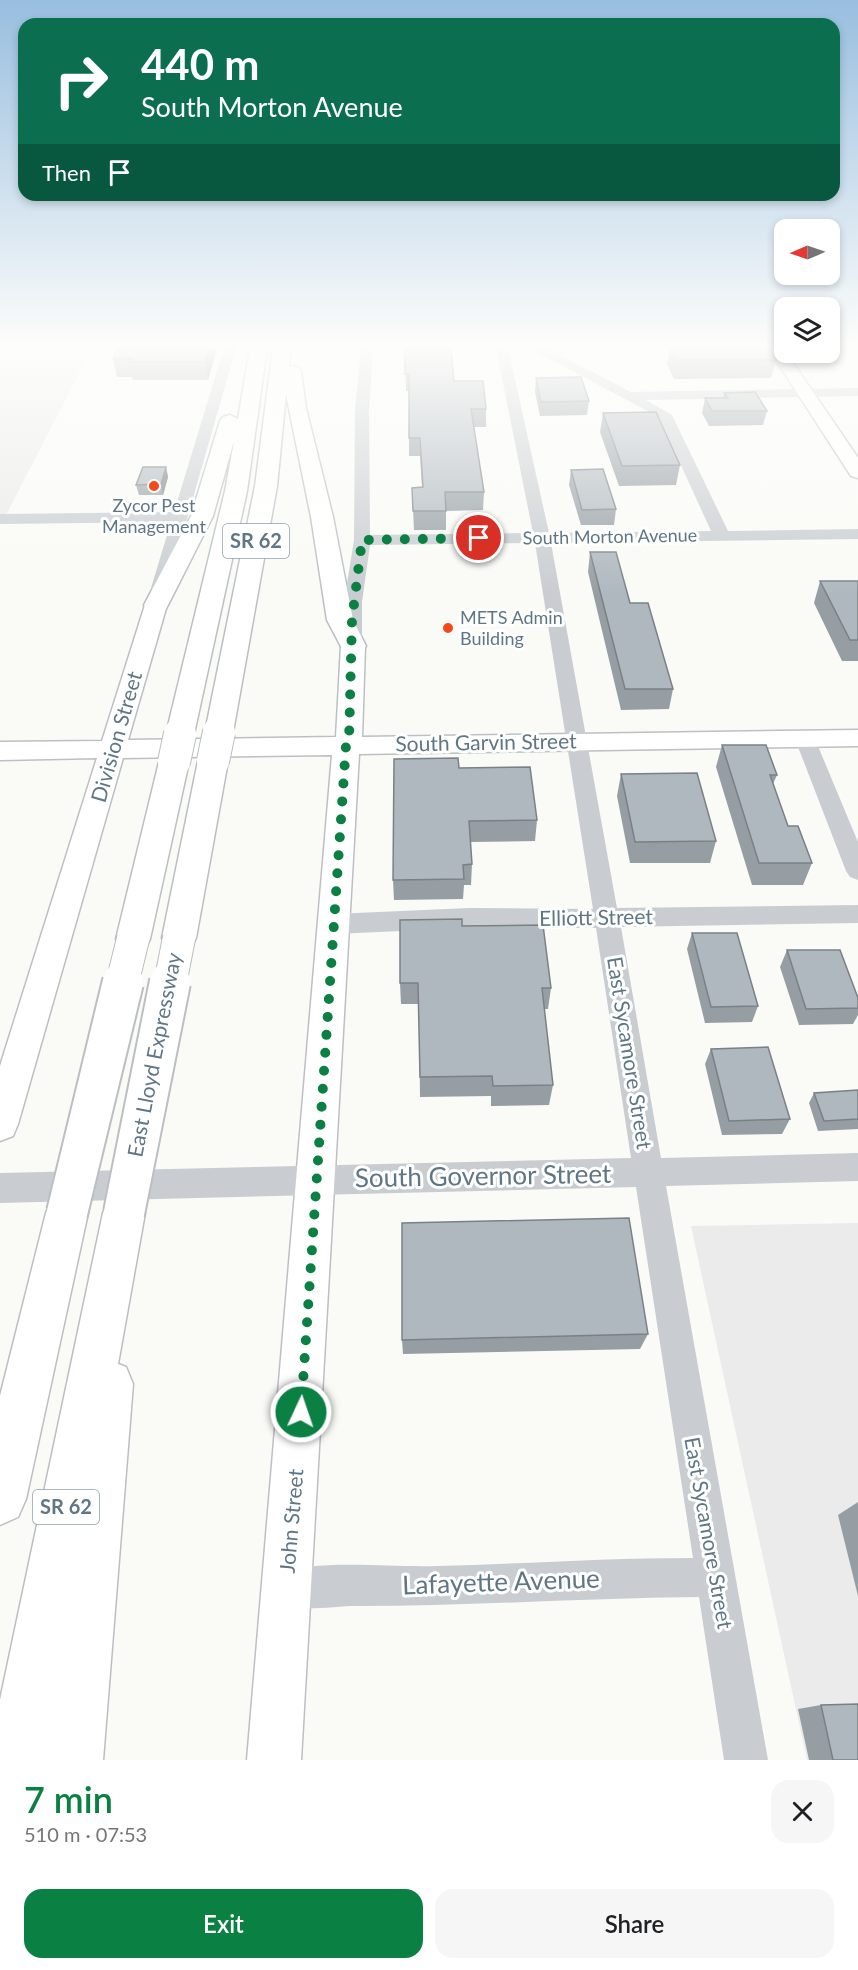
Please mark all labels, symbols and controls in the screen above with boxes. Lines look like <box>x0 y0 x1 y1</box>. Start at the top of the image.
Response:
text: 440 m <box>141 39 259 89</box>
icon: right <box>42 42 120 120</box>
text: South Morton Avenue <box>141 90 403 123</box>
icon: arrive <box>103 156 136 189</box>
text: Then <box>42 159 91 186</box>
north arrow <box>774 219 840 285</box>
map controls <box>774 219 840 363</box>
button: layers <box>774 297 840 363</box>
marker: Zycor Pest Management <box>147 479 161 493</box>
place label: Zycor Pest Management <box>102 494 206 537</box>
pin <box>453 512 504 563</box>
icon: arrive <box>462 521 495 554</box>
street label: South Morton Avenue <box>523 523 697 549</box>
road number: SR 62 <box>223 524 289 558</box>
place label: METS Admin Building <box>460 606 563 649</box>
marker: METS Admin Building <box>441 621 455 635</box>
street label: Division Street <box>85 668 146 805</box>
street label: South Garvin Street <box>395 727 577 756</box>
street label: Elliott Street <box>539 903 654 930</box>
street label: East Lloyd Expressway <box>121 950 186 1159</box>
street label: East Sycamore Street <box>603 955 658 1151</box>
street label: South Governor Street <box>354 1157 612 1193</box>
position arrow <box>269 1380 333 1444</box>
street label: East Sycamore Street <box>680 1435 739 1631</box>
street label: John Street <box>273 1467 308 1574</box>
road number: SR 62 <box>33 1490 99 1524</box>
street label: Lafayette Avenue <box>402 1562 600 1600</box>
text: 7 min <box>24 1777 113 1821</box>
button: close <box>771 1780 834 1843</box>
text: 510 m · 07:53 <box>24 1822 147 1846</box>
button: Exit <box>24 1889 423 1958</box>
button: Share <box>435 1889 834 1958</box>

